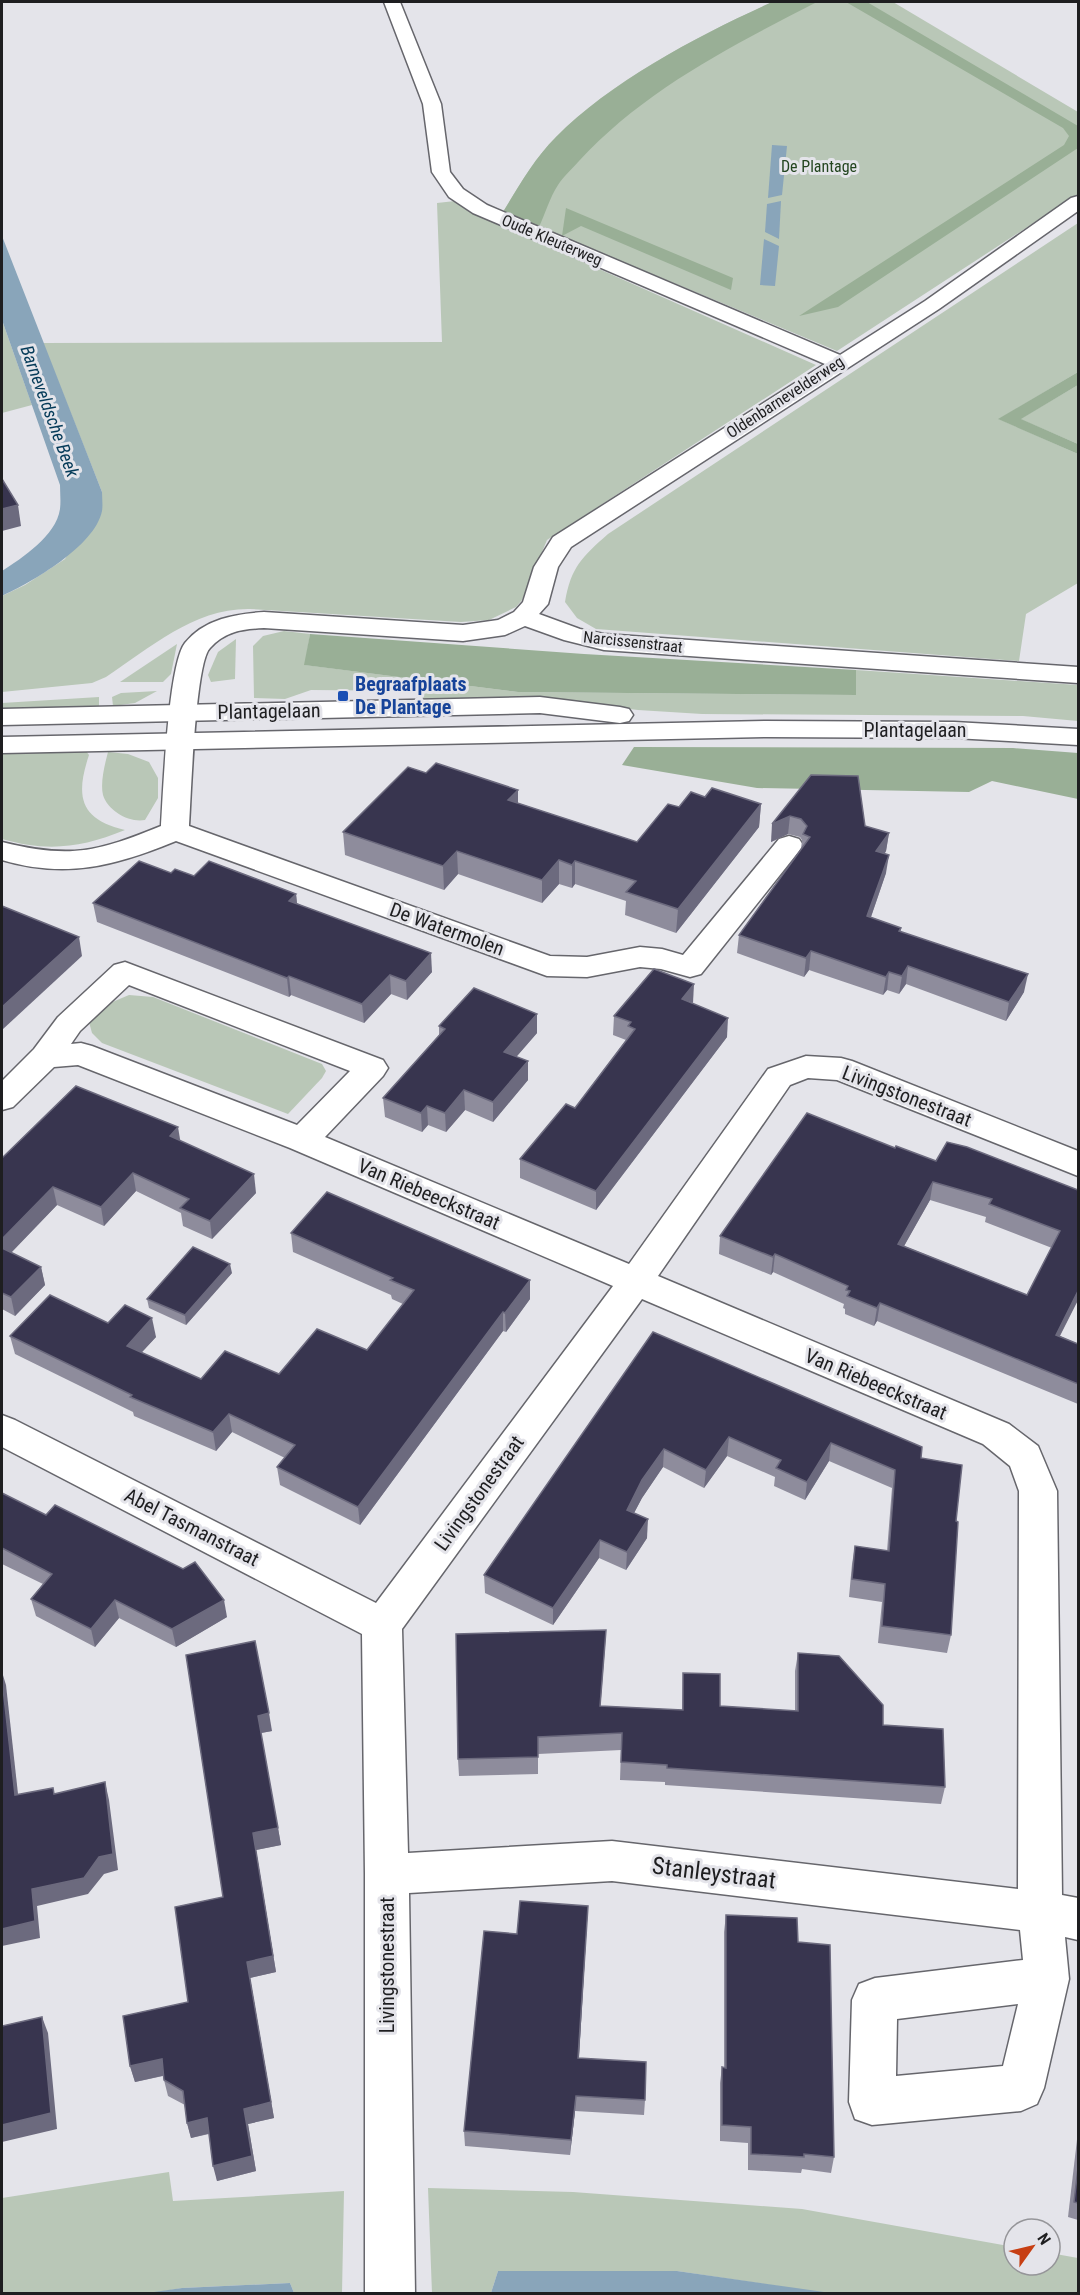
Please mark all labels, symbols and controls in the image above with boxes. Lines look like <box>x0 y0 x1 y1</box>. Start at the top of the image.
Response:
park label: De Plantage <box>781 157 857 176</box>
street label: Oude Kleuterweg <box>499 210 605 270</box>
water label: Barneveldsche Beek <box>16 342 84 481</box>
street label: Oldenbarnevelderweg <box>723 352 847 442</box>
street label: Narcissenstraat <box>582 627 684 657</box>
place label: Begraafplaats De Plantage <box>355 672 467 719</box>
marker: Begraafplaats De Plantage <box>336 689 350 703</box>
street label: Plantagelaan <box>217 698 321 724</box>
street label: Plantagelaan <box>863 718 967 742</box>
street label: De Watermolen <box>387 897 507 961</box>
street label: Livingstonestraat <box>839 1060 975 1132</box>
street label: Van Riebeeckstraat <box>354 1153 504 1235</box>
street label: Van Riebeeckstraat <box>801 1343 951 1425</box>
street label: Livingstonestraat <box>429 1431 529 1555</box>
street label: Abel Tasmanstraat <box>121 1483 263 1571</box>
street label: Stanleystraat <box>651 1852 777 1894</box>
street label: Livingstonestraat <box>375 1897 399 2033</box>
north arrow <box>1002 2217 1062 2277</box>
text: N <box>1033 2230 1055 2248</box>

